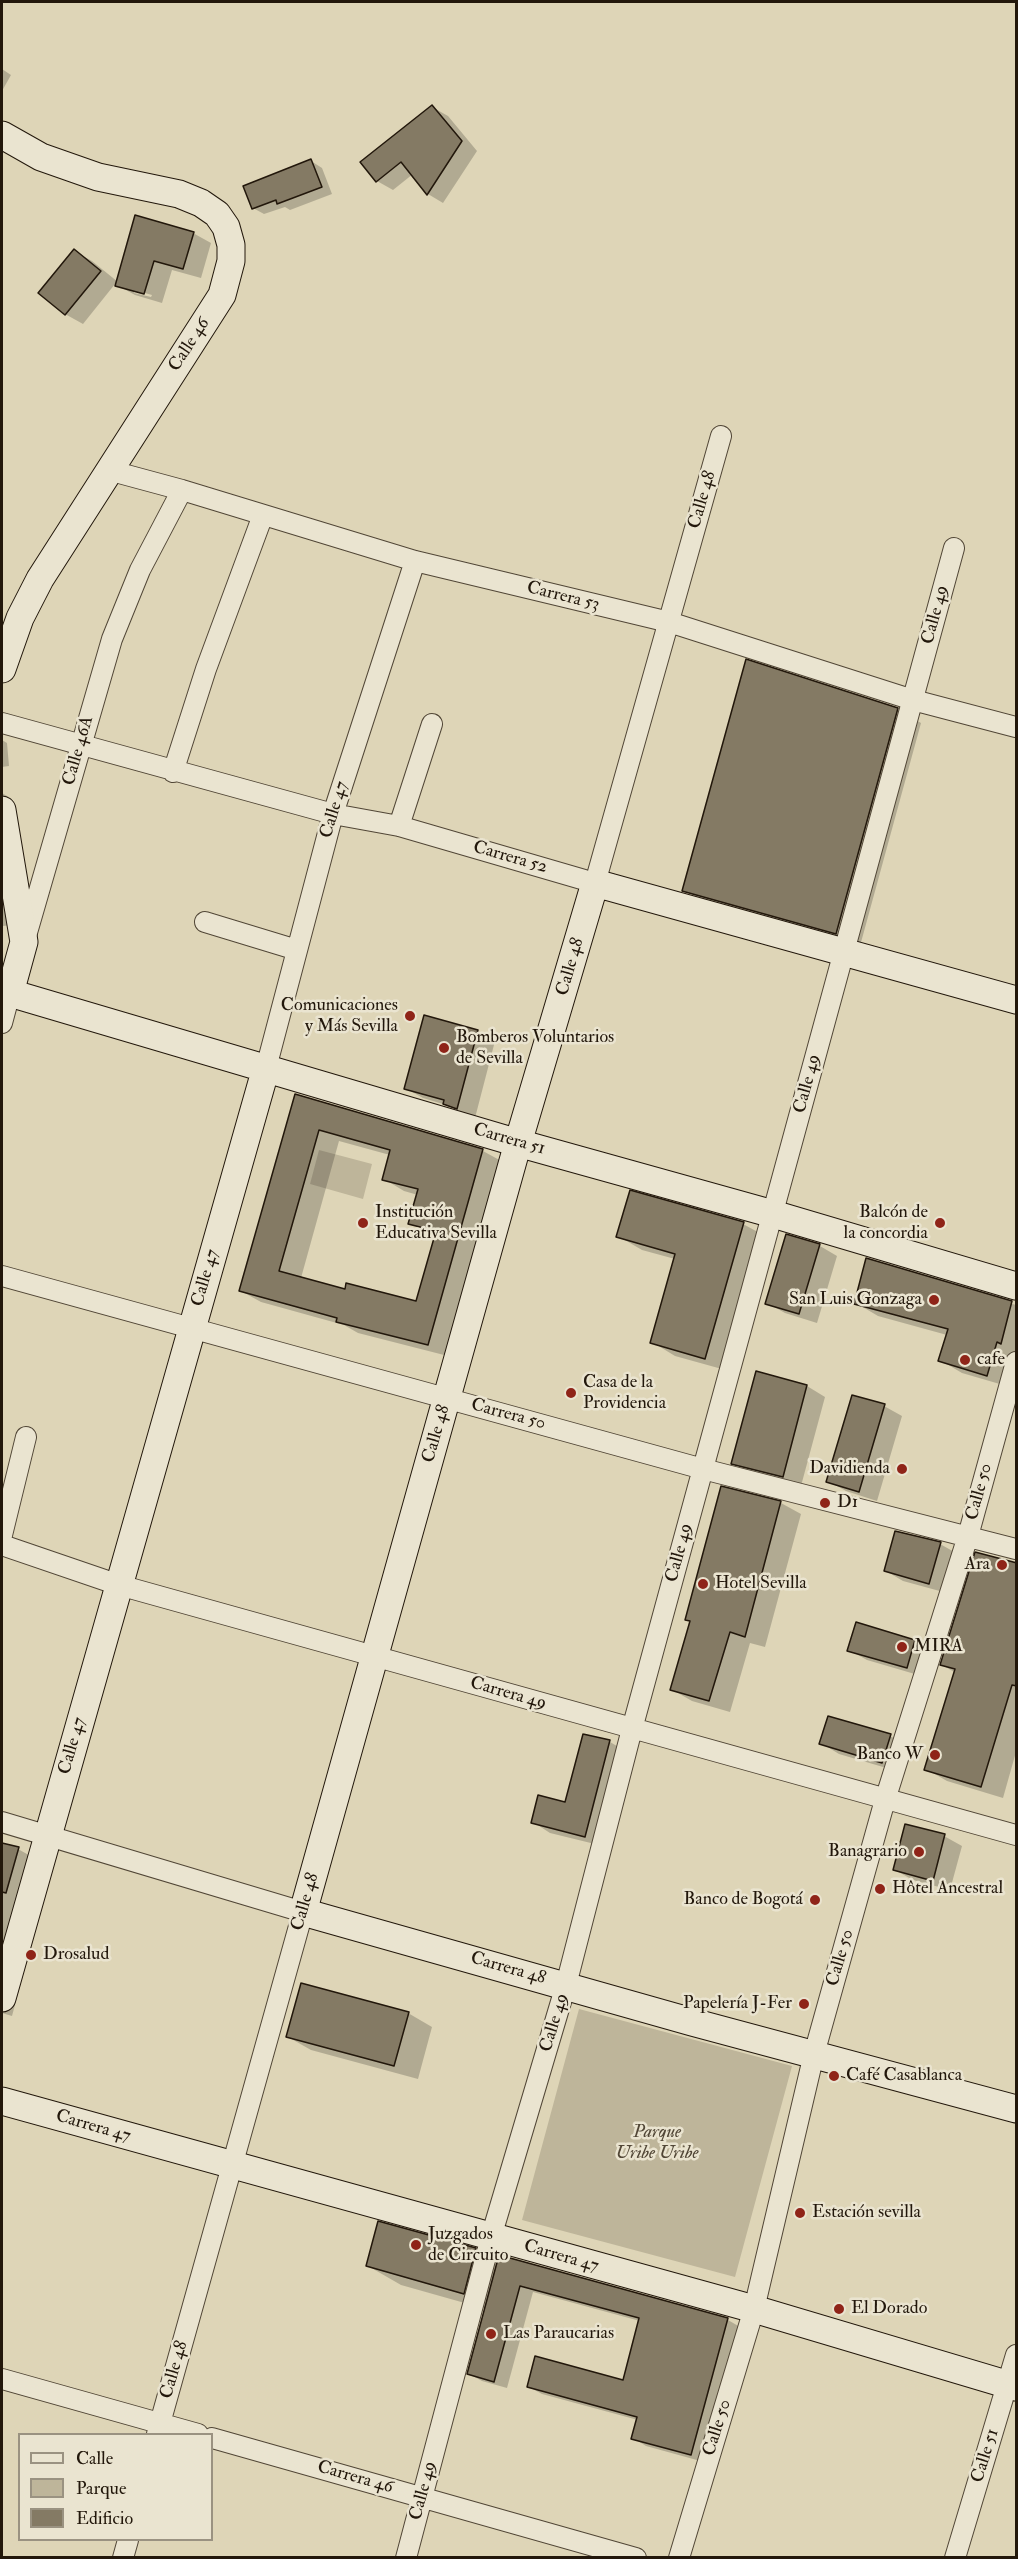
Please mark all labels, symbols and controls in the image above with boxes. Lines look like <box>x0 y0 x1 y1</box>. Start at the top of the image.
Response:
street label: Calle 46 <box>165 314 215 376</box>
street label: Calle 48 <box>684 469 722 531</box>
street label: Carrera 53 <box>524 578 602 616</box>
street label: Calle 49 <box>918 583 954 647</box>
street label: Calle 46A <box>59 714 99 788</box>
street label: Calle 47 <box>316 779 354 841</box>
street label: Carrera 52 <box>470 837 550 879</box>
street label: Calle 48 <box>552 936 590 998</box>
place label: Comunicaciones y Más Sevilla <box>281 995 398 1038</box>
marker: Comunicaciones y Más Sevilla <box>403 1009 417 1023</box>
place label: Bomberos Voluntarios de Sevilla <box>456 1027 614 1070</box>
marker: Bomberos Voluntarios de Sevilla <box>437 1041 451 1055</box>
street label: Calle 49 <box>790 1052 826 1116</box>
street label: Carrera 51 <box>471 1119 547 1161</box>
place label: Institución Educativa Sevilla <box>375 1202 497 1244</box>
place label: Balcón de la concordia <box>844 1202 928 1244</box>
marker: Institución Educativa Sevilla <box>356 1216 370 1230</box>
marker: Balcón de la concordia <box>933 1216 947 1230</box>
street label: Calle 47 <box>188 1247 224 1309</box>
place label: San Luis Gonzaga <box>789 1289 922 1311</box>
marker: San Luis Gonzaga <box>927 1293 941 1307</box>
place label: cafe <box>977 1349 1005 1371</box>
marker: cafe <box>958 1353 972 1367</box>
place label: Casa de la Providencia <box>583 1372 666 1414</box>
marker: Casa de la Providencia <box>564 1386 578 1400</box>
street label: Carrera 50 <box>468 1395 548 1435</box>
street label: Calle 48 <box>418 1403 456 1465</box>
place label: Davidienda <box>809 1458 890 1480</box>
street label: Calle 50 <box>962 1461 998 1523</box>
marker: Davidienda <box>895 1462 909 1476</box>
place label: D1 <box>837 1492 858 1514</box>
marker: D1 <box>818 1496 832 1510</box>
street label: Calle 49 <box>662 1521 698 1585</box>
place label: Ara <box>964 1554 990 1576</box>
marker: Ara <box>995 1558 1009 1572</box>
place label: Hotel Sevilla <box>715 1573 807 1595</box>
marker: Hotel Sevilla <box>696 1577 710 1591</box>
place label: MIRA <box>914 1636 963 1658</box>
marker: MIRA <box>895 1640 909 1654</box>
street label: Carrera 49 <box>467 1673 549 1715</box>
street label: Calle 47 <box>55 1715 91 1777</box>
place label: Banco W <box>857 1744 923 1766</box>
marker: Banco W <box>928 1748 942 1762</box>
place label: Banagrario <box>828 1841 907 1863</box>
marker: Banagrario <box>912 1845 926 1859</box>
street label: Calle 48 <box>287 1871 325 1933</box>
place label: Hôtel Ancestral <box>892 1878 1003 1900</box>
marker: Hôtel Ancestral <box>873 1882 887 1896</box>
place label: Banco de Bogotá <box>684 1889 803 1911</box>
marker: Banco de Bogotá <box>808 1893 822 1907</box>
street label: Calle 50 <box>823 1927 859 1989</box>
place label: Drosalud <box>43 1944 109 1966</box>
marker: Drosalud <box>24 1948 38 1962</box>
street label: Carrera 48 <box>468 1948 548 1990</box>
street label: Calle 49 <box>536 1991 574 2055</box>
place label: Papelería J-Fer <box>683 1993 792 2015</box>
marker: Papelería J-Fer <box>797 1997 811 2011</box>
place label: Café Casablanca <box>846 2065 962 2087</box>
marker: Café Casablanca <box>827 2069 841 2083</box>
street label: Carrera 47 <box>53 2106 133 2148</box>
park label: Parque Uribe Uribe <box>616 2122 698 2164</box>
place label: Estación sevilla <box>812 2202 921 2224</box>
marker: Estación sevilla <box>793 2206 807 2220</box>
place label: Juzgados de Circuito <box>428 2224 508 2266</box>
street label: Carrera 47 <box>521 2236 601 2278</box>
marker: Juzgados de Circuito <box>409 2238 423 2252</box>
place label: El Dorado <box>851 2298 927 2320</box>
marker: El Dorado <box>832 2302 846 2316</box>
place label: Las Paraucarias <box>503 2323 614 2345</box>
marker: Las Paraucarias <box>484 2327 498 2341</box>
street label: Calle 48 <box>156 2339 194 2401</box>
street label: Calle 50 <box>699 2397 737 2459</box>
street label: Calle 51 <box>968 2426 1004 2486</box>
legend <box>18 2433 213 2541</box>
text: Calle <box>76 2447 113 2470</box>
street label: Carrera 46 <box>315 2457 395 2499</box>
street label: Calle 49 <box>406 2459 442 2523</box>
text: Parque <box>76 2477 126 2500</box>
text: Edificio <box>76 2507 133 2530</box>

